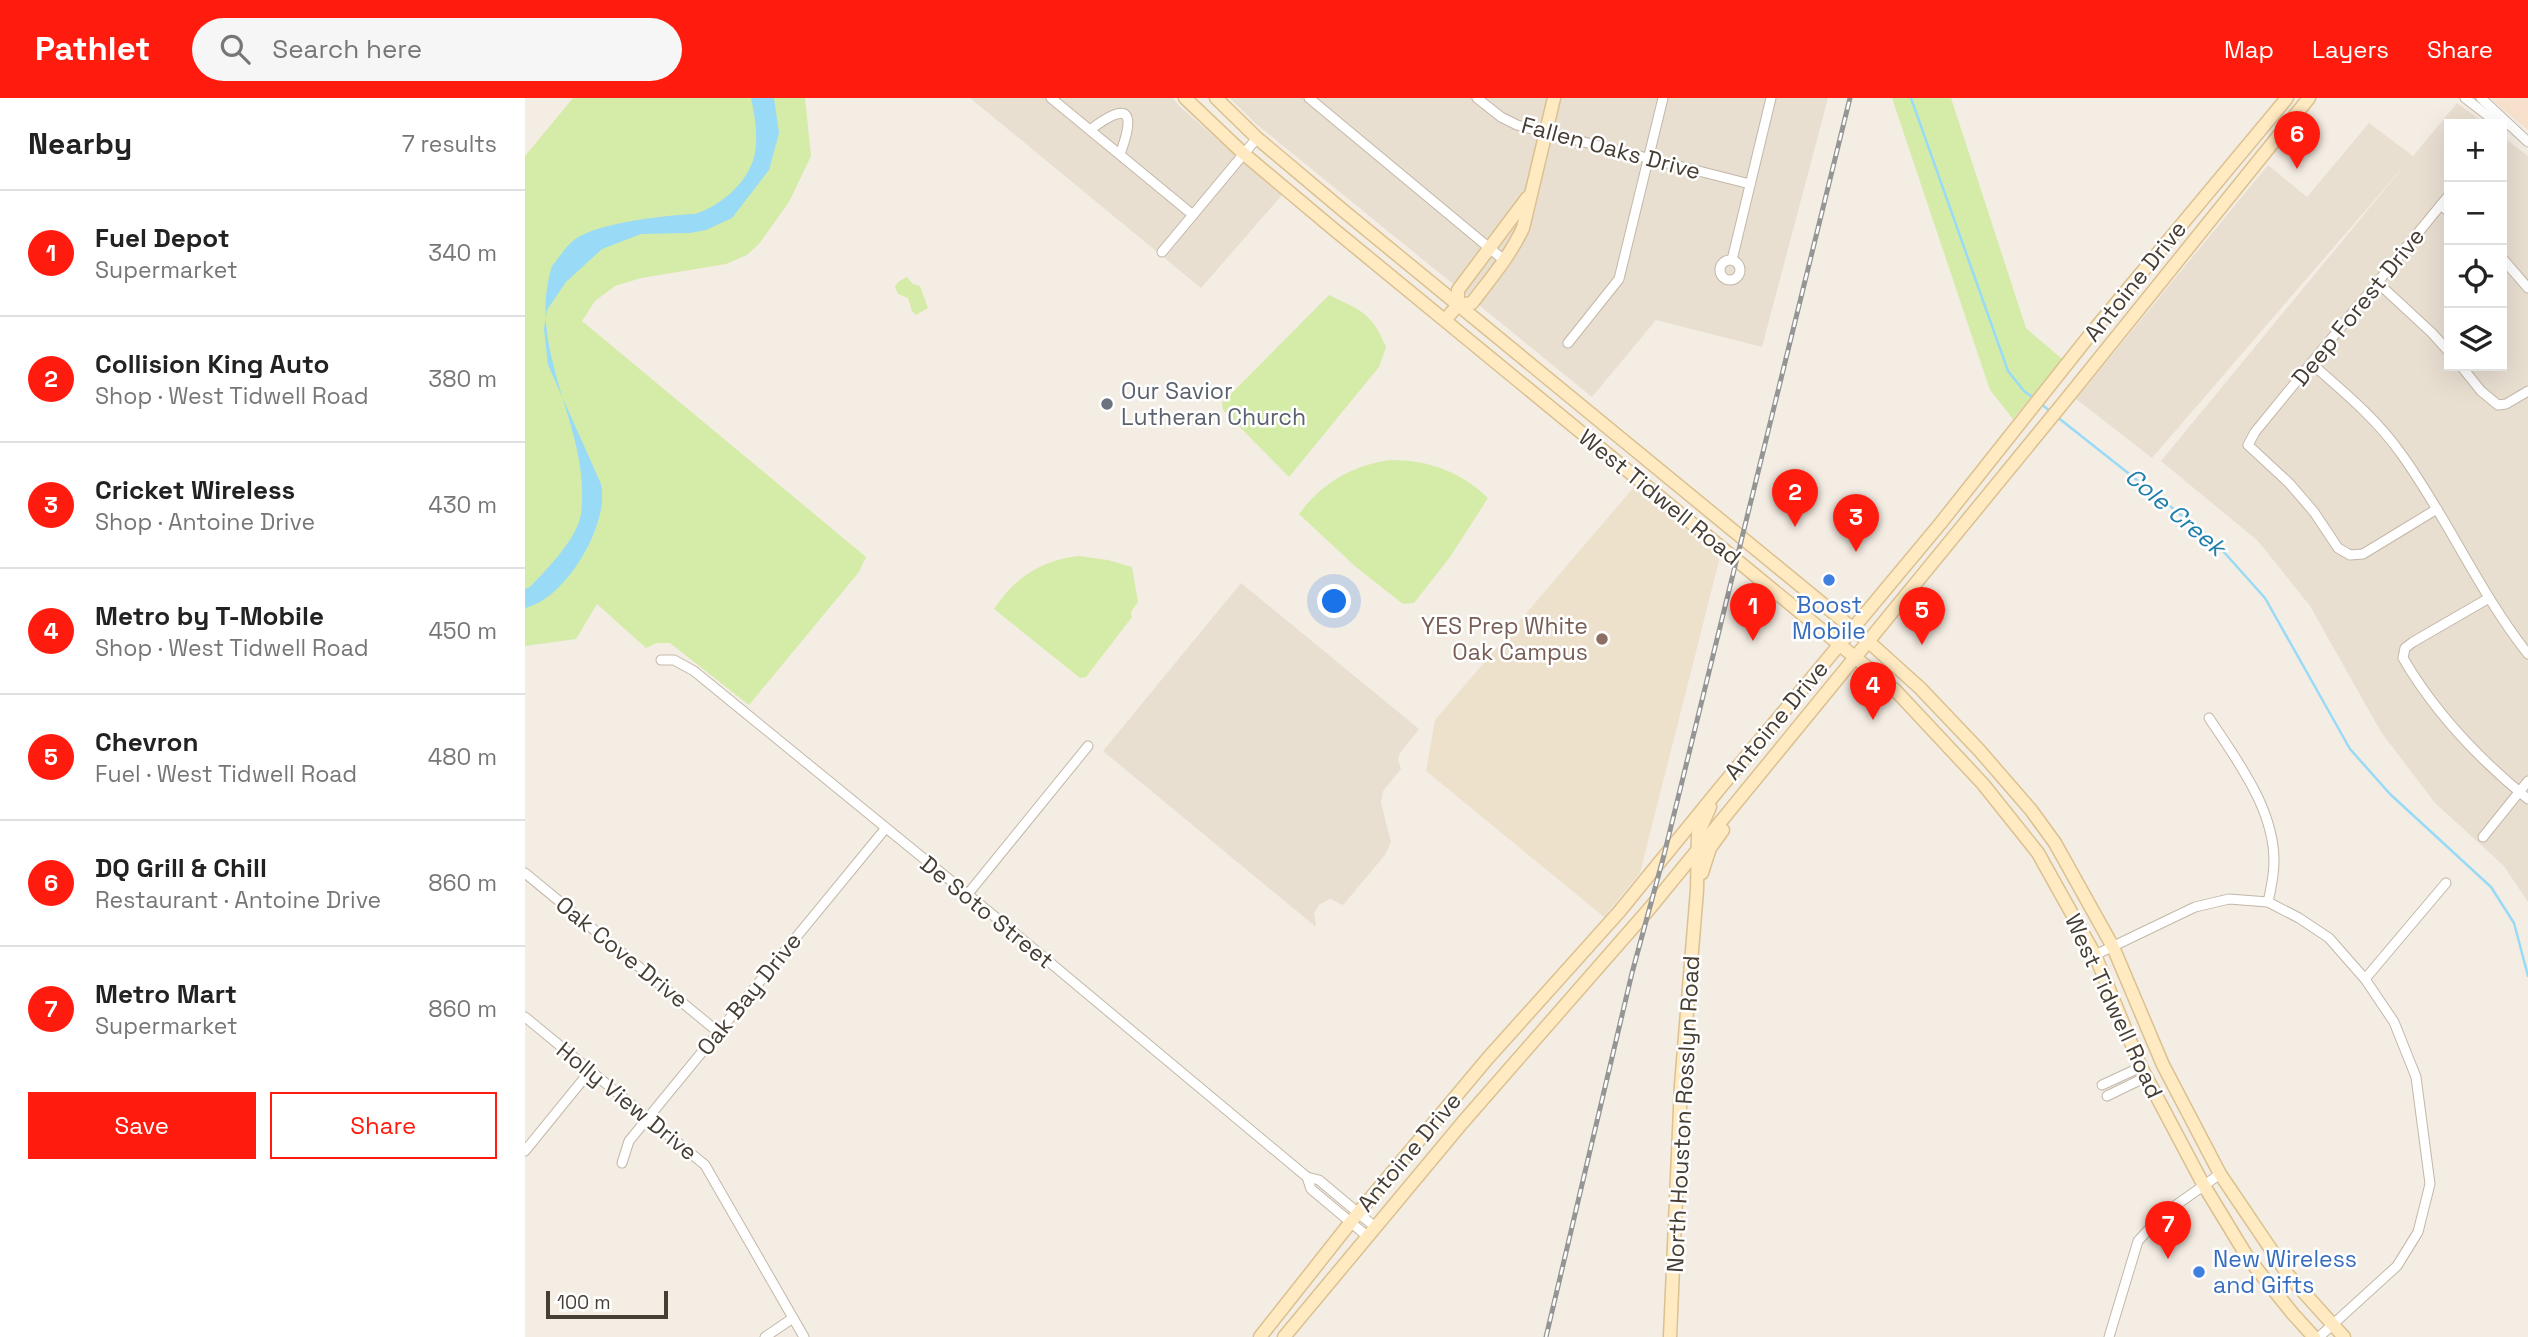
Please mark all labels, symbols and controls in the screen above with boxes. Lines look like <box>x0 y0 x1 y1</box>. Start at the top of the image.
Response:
search box <box>192 18 682 81</box>
text: Pathlet <box>35 28 150 70</box>
icon: search <box>216 30 254 68</box>
text: Search here <box>272 32 422 66</box>
text: Map <box>2224 34 2274 65</box>
text: Layers <box>2312 34 2389 65</box>
text: Share <box>2427 34 2493 65</box>
street label: Fallen Oaks Drive <box>1518 110 1704 186</box>
pin: 6 <box>2274 111 2320 169</box>
map controls <box>2444 119 2507 371</box>
button: + <box>2444 119 2507 182</box>
text: Nearby <box>28 124 132 163</box>
text: 7 results <box>402 129 497 159</box>
button: − <box>2444 182 2507 245</box>
street label: Antoine Drive <box>2077 214 2193 348</box>
text: Fuel Depot <box>95 221 230 255</box>
street label: Deep Forest Drive <box>2285 222 2431 392</box>
text: 1 <box>46 238 56 268</box>
text: 340 m <box>428 238 497 268</box>
button: locate <box>2444 245 2507 308</box>
text: Supermarket <box>95 255 237 285</box>
button: layers <box>2444 308 2507 371</box>
text: Collision King Auto <box>95 347 329 381</box>
text: 2 <box>44 364 58 394</box>
text: 380 m <box>428 364 497 394</box>
place label: Our Savior Lutheran Church <box>1121 376 1306 432</box>
text: Shop · West Tidwell Road <box>95 381 369 411</box>
marker: Our Savior Lutheran Church <box>1099 396 1115 412</box>
street label: West Tidwell Road <box>1573 422 1747 572</box>
water label: Cole Creek <box>2119 461 2234 565</box>
pin: 2 <box>1772 469 1818 527</box>
text: Cricket Wireless <box>95 473 295 507</box>
text: 3 <box>44 490 58 520</box>
text: 430 m <box>428 490 497 520</box>
pin: 3 <box>1833 494 1879 552</box>
text: Shop · Antoine Drive <box>95 507 315 537</box>
marker: Boost Mobile <box>1821 572 1837 588</box>
pin: 1 <box>1730 583 1776 641</box>
your location <box>1317 584 1351 618</box>
pin: 5 <box>1899 587 1945 645</box>
place label: Boost Mobile <box>1792 590 1866 646</box>
text: Metro by T-Mobile <box>95 599 324 633</box>
place label: YES Prep White Oak Campus <box>1421 611 1588 667</box>
text: 4 <box>44 616 58 646</box>
text: 450 m <box>428 616 497 646</box>
marker: YES Prep White Oak Campus <box>1594 631 1610 647</box>
text: Shop · West Tidwell Road <box>95 633 369 663</box>
street label: Antoine Drive <box>1717 654 1835 786</box>
pin: 4 <box>1850 662 1896 720</box>
text: Chevron <box>95 725 198 759</box>
text: 5 <box>44 742 58 772</box>
text: 480 m <box>428 742 497 772</box>
text: Fuel · West Tidwell Road <box>95 759 357 789</box>
street label: De Soto Street <box>914 849 1060 975</box>
text: DQ Grill & Chill <box>95 851 267 885</box>
text: 6 <box>44 868 58 898</box>
text: 860 m <box>428 868 497 898</box>
text: Restaurant · Antoine Drive <box>95 885 381 915</box>
street label: Oak Cove Drive <box>550 889 694 1015</box>
street label: West Tidwell Road <box>2058 909 2170 1103</box>
street label: Oak Bay Drive <box>690 926 808 1062</box>
street label: North Houston Rosslyn Road <box>1660 955 1706 1273</box>
text: Metro Mart <box>95 977 237 1011</box>
text: 7 <box>45 994 57 1024</box>
text: 860 m <box>428 994 497 1024</box>
text: Supermarket <box>95 1011 237 1041</box>
street label: Holly View Drive <box>550 1035 704 1167</box>
street label: Antoine Drive <box>1350 1086 1468 1218</box>
button: Save <box>28 1092 256 1159</box>
button: Share <box>270 1092 497 1159</box>
pin: 7 <box>2145 1201 2191 1259</box>
place label: New Wireless and Gifts <box>2213 1244 2357 1300</box>
marker: New Wireless and Gifts <box>2191 1264 2207 1280</box>
scale bar <box>546 1288 669 1320</box>
text: 100 m <box>557 1290 611 1315</box>

